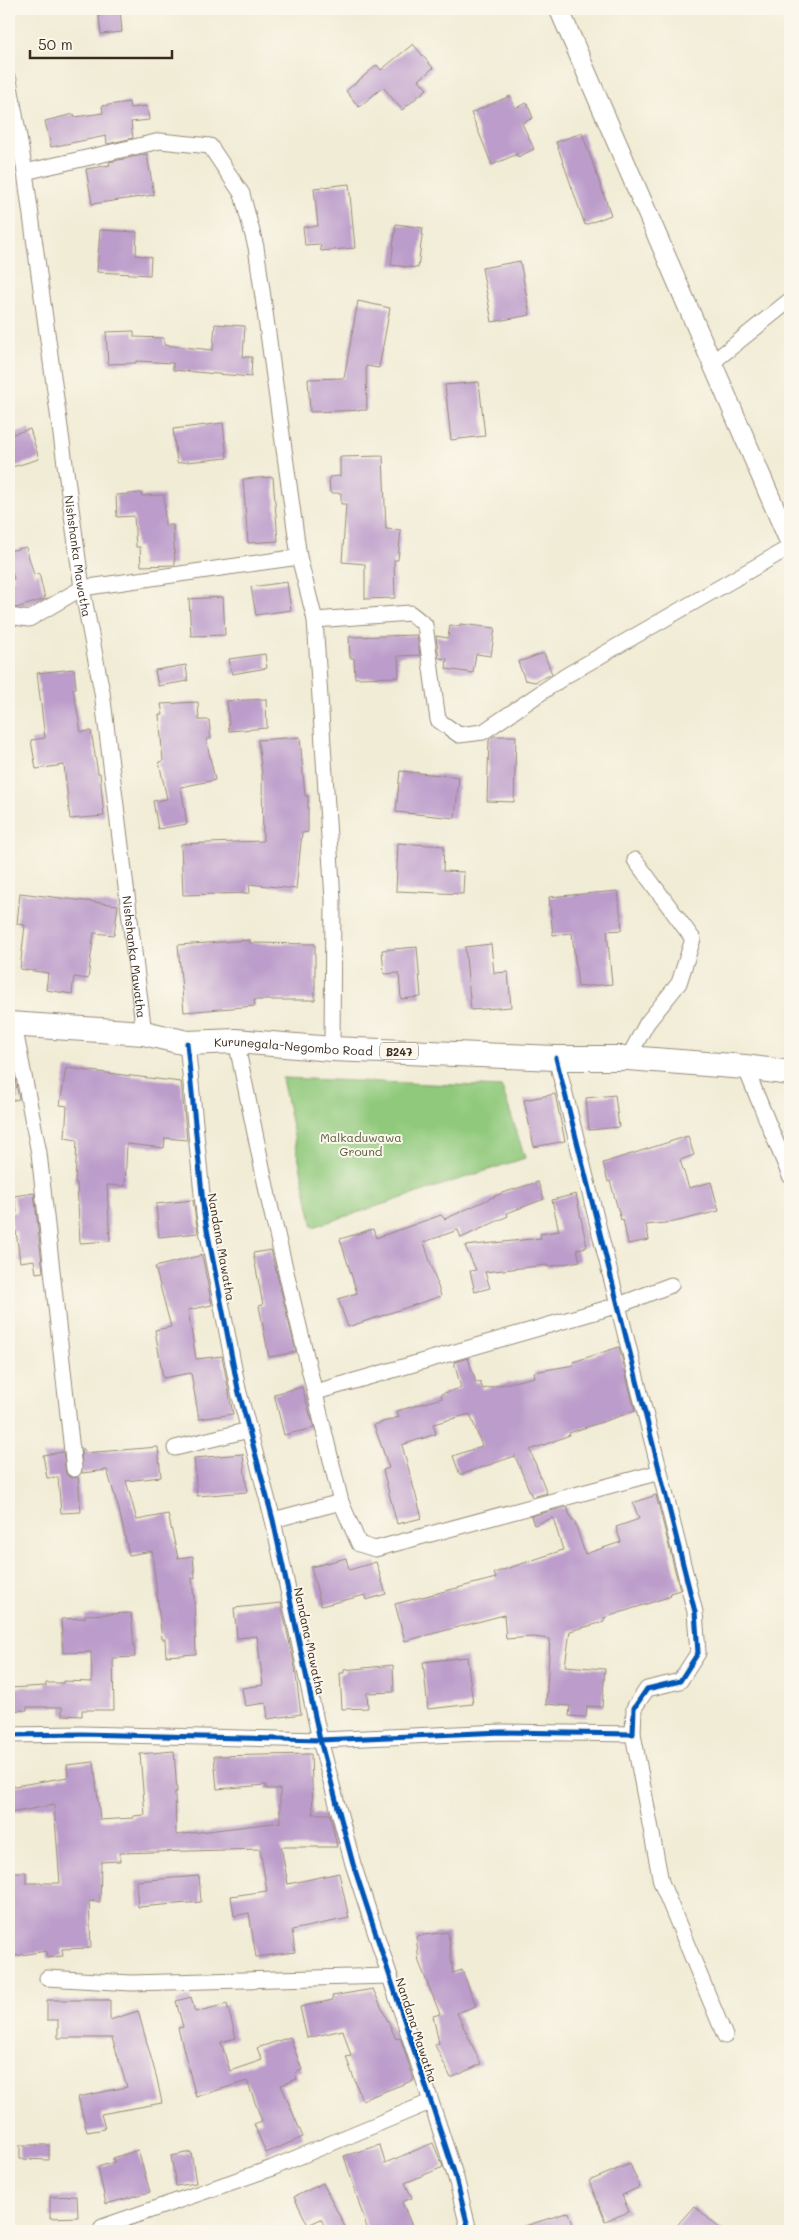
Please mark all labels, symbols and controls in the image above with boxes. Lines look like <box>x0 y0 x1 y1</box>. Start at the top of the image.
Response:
scale bar <box>30 28 172 60</box>
text: 50 m <box>38 34 73 54</box>
street label: Nishshanka Mawatha <box>61 494 95 618</box>
street label: Nishshanka Mawatha <box>119 895 150 1019</box>
street label: Kurunegala-Negombo Road <box>214 1033 373 1059</box>
road number: B247 <box>380 1042 418 1060</box>
park label: Malkaduwawa Ground <box>320 1129 402 1159</box>
street label: Nandana Mawatha <box>205 1192 239 1302</box>
street label: Nandana Mawatha <box>291 1586 329 1696</box>
street label: Nandana Mawatha <box>392 1976 442 2084</box>

